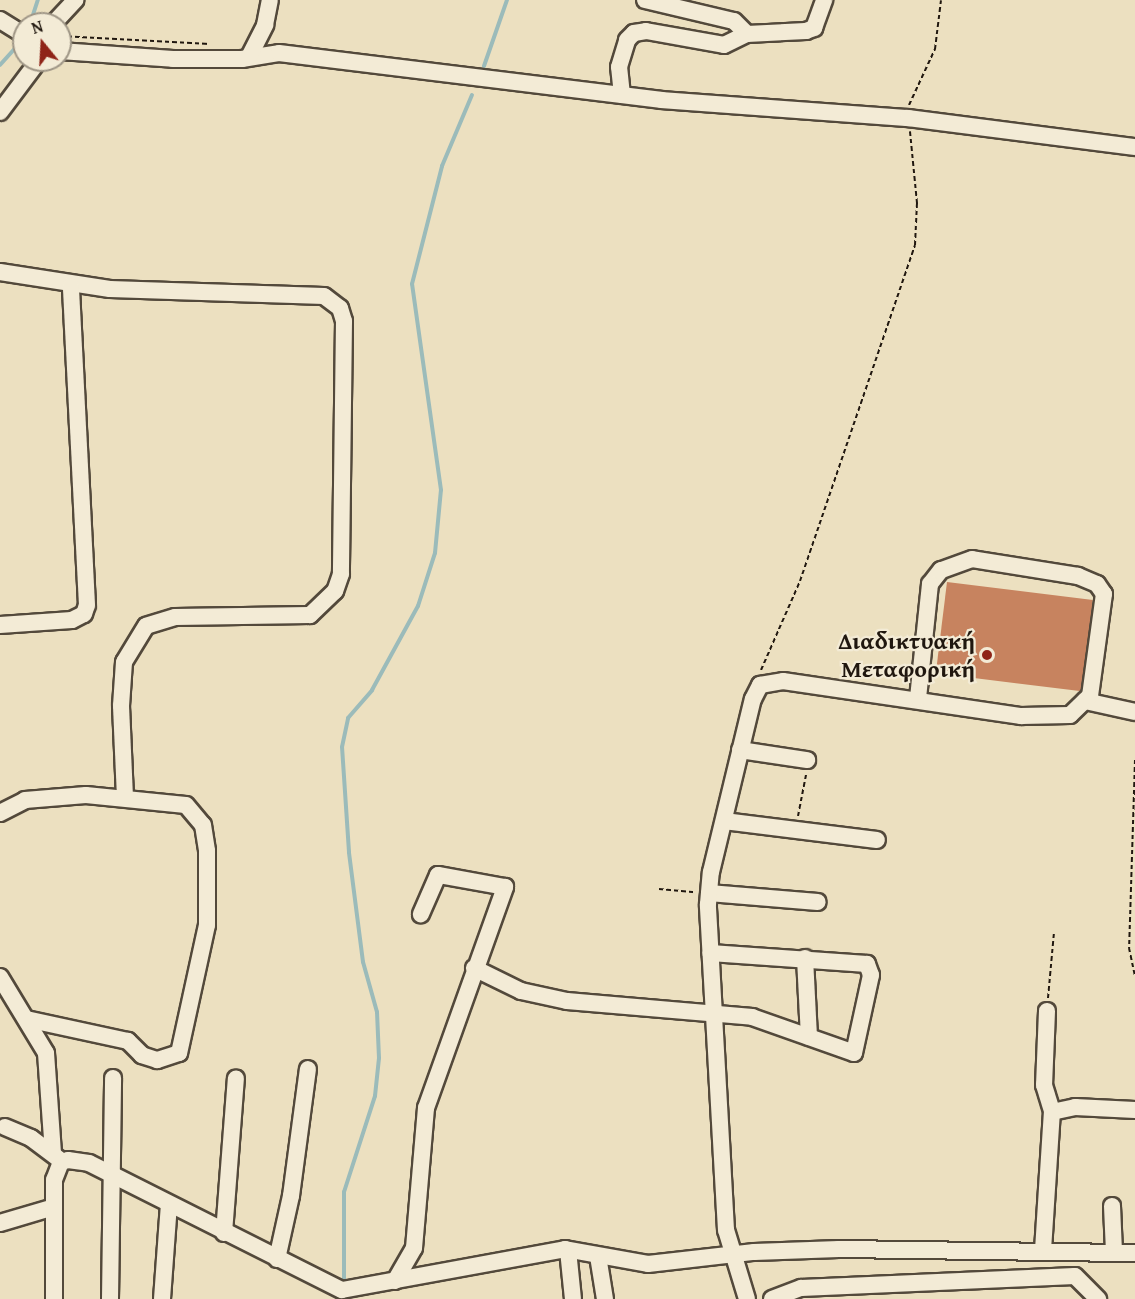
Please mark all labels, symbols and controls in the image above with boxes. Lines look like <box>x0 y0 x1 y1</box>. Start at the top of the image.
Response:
north arrow <box>12 12 72 72</box>
text: N <box>28 14 46 40</box>
place label: Διαδικτυακή Μεταφορική <box>839 627 975 683</box>
marker: Διαδικτυακή Μεταφορική <box>980 648 994 662</box>

